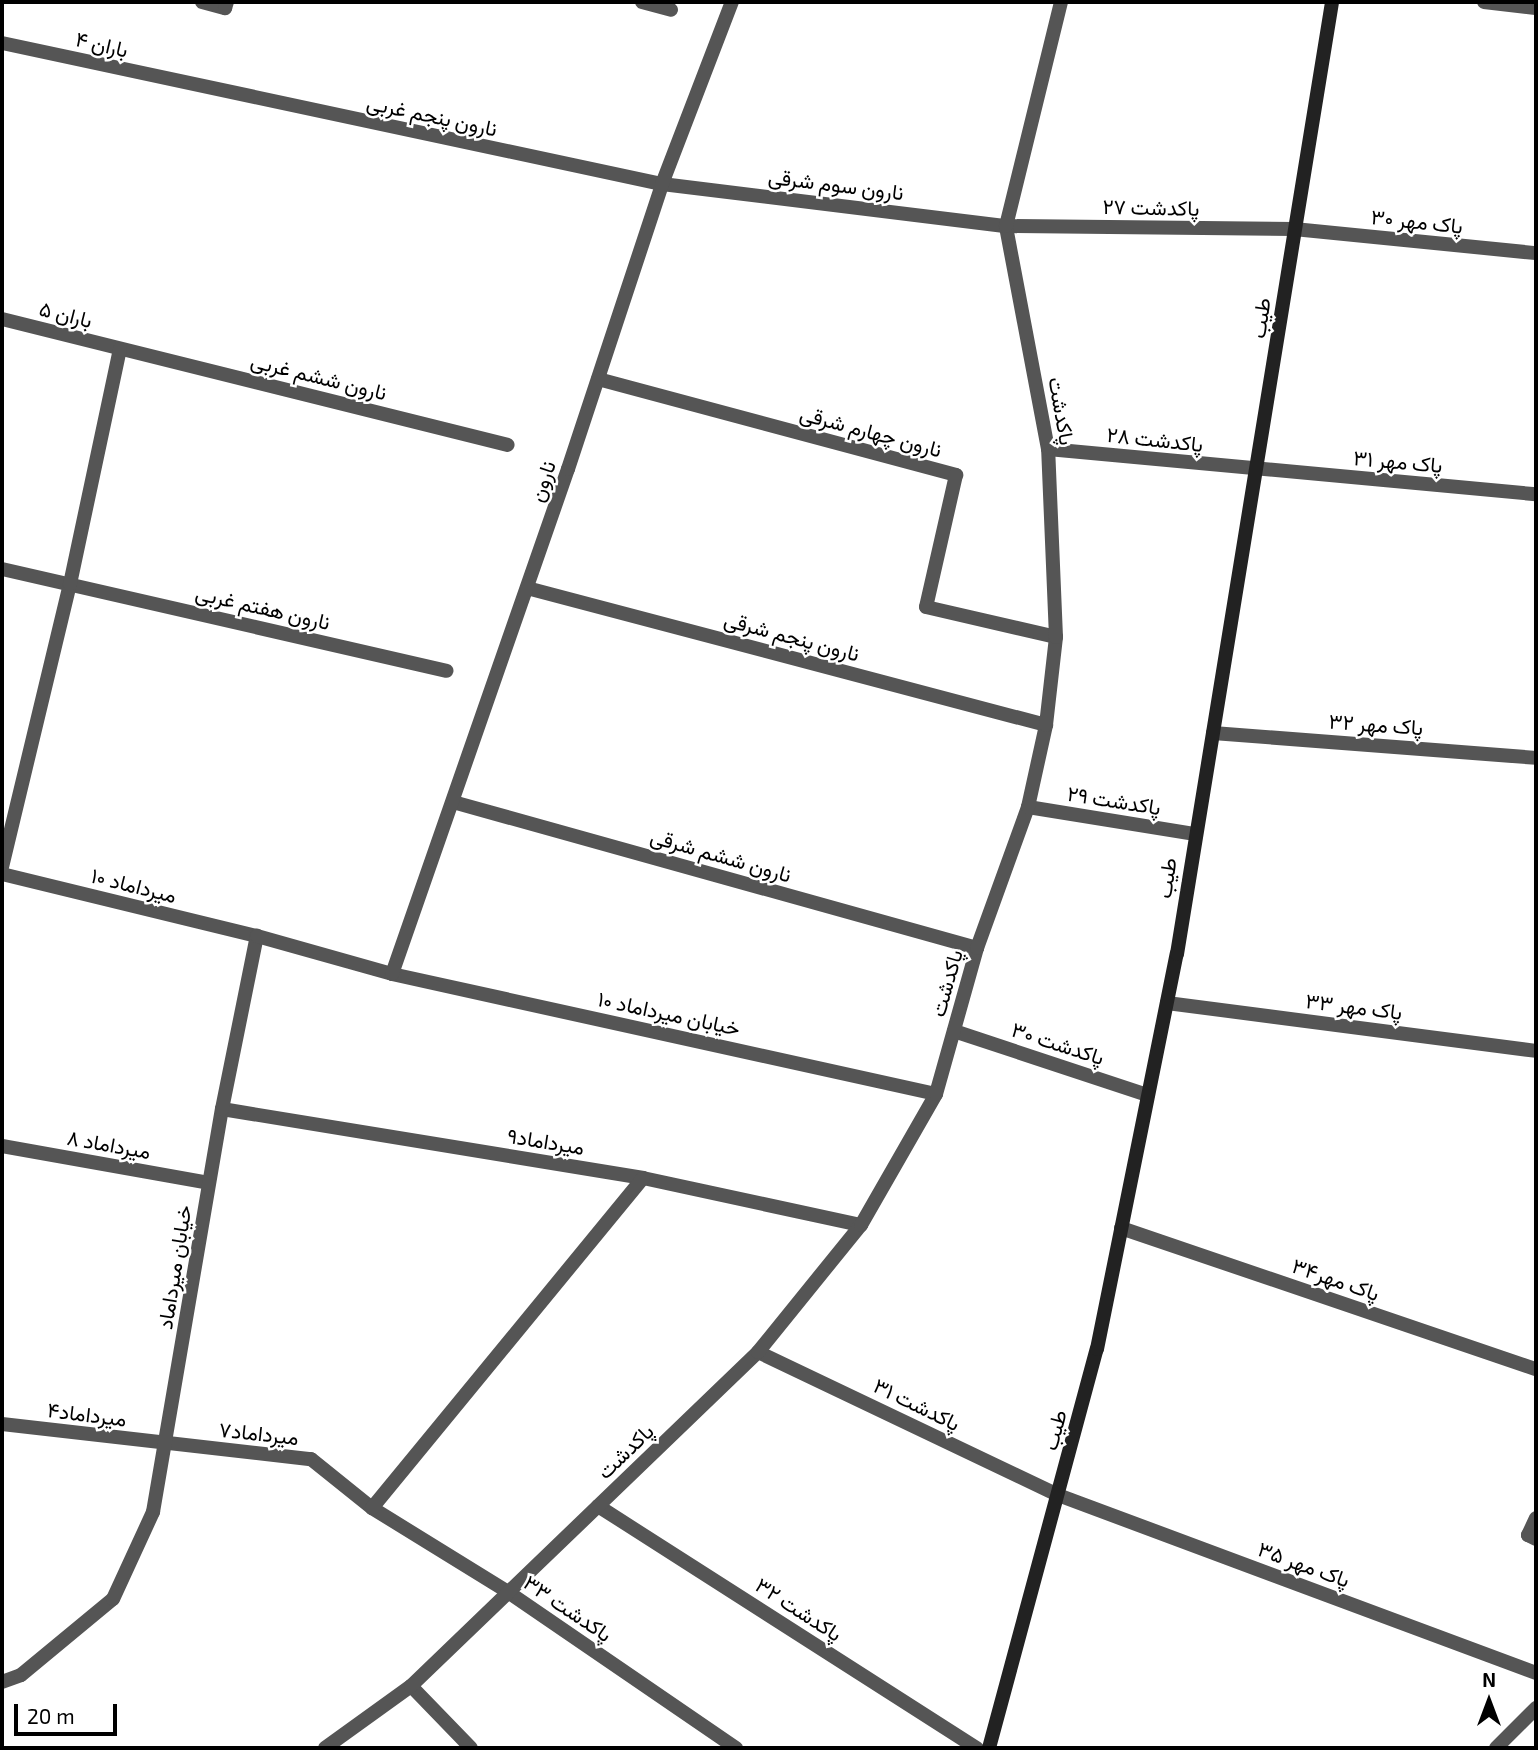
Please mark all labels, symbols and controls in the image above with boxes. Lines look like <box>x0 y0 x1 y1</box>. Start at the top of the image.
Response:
street label: باران ۴ <box>73 26 131 62</box>
street label: نارون پنجم غربی <box>364 89 500 141</box>
street label: نارون سوم شرقی <box>767 163 905 205</box>
street label: پاکدشت ۲۷ <box>1102 194 1200 220</box>
street label: پاک مهر ۳۰ <box>1370 204 1464 238</box>
street label: باران ۵ <box>37 295 95 333</box>
street label: طیب <box>1245 296 1275 340</box>
street label: نارون ششم غربی <box>248 347 390 405</box>
street label: پاکدشت <box>1044 375 1080 447</box>
street label: نارون چهارم شرقی <box>797 400 945 462</box>
street label: پاکدشت ۲۸ <box>1106 421 1204 457</box>
street label: پاک مهر ۳۱ <box>1352 445 1444 477</box>
street label: نارون <box>523 457 561 505</box>
street label: نارون هفتم غربی <box>193 579 333 635</box>
street label: نارون پنجم شرقی <box>722 606 862 666</box>
street label: پاک مهر ۳۲ <box>1328 708 1424 740</box>
street label: پاکدشت ۲۹ <box>1065 780 1163 820</box>
street label: نارون ششم شرقی <box>648 823 794 887</box>
street label: طیب <box>1151 856 1181 900</box>
street label: میرداماد ۱۰ <box>89 862 179 908</box>
street label: پاکدشت <box>924 947 968 1019</box>
street label: ۱۰ خیابان میرداماد <box>595 986 743 1040</box>
street label: پاک مهر ۳۳ <box>1304 988 1404 1024</box>
street label: پاکدشت ۳۰ <box>1008 1016 1108 1070</box>
street label: میرداماد۹ <box>506 1122 586 1160</box>
street label: میرداماد ۸ <box>65 1124 153 1164</box>
street label: خیابان میرداماد <box>152 1203 196 1331</box>
street label: پاک مهر۳۴ <box>1289 1252 1383 1306</box>
street label: پاکدشت ۳۱ <box>870 1372 964 1436</box>
street label: میرداماد۴ <box>46 1397 128 1431</box>
street label: طیب <box>1037 1407 1071 1453</box>
street label: میرداماد۷ <box>218 1416 300 1450</box>
street label: پاکدشت <box>592 1418 658 1484</box>
street label: پاک مهر ۳۵ <box>1255 1536 1353 1592</box>
street label: پاکدشت ۳۳ <box>519 1569 617 1647</box>
street label: پاکدشت ۳۲ <box>751 1572 847 1646</box>
north arrow <box>1454 1666 1524 1736</box>
text: N <box>1482 1668 1496 1691</box>
scale bar <box>18 1690 121 1734</box>
text: 20 m <box>27 1703 75 1728</box>

